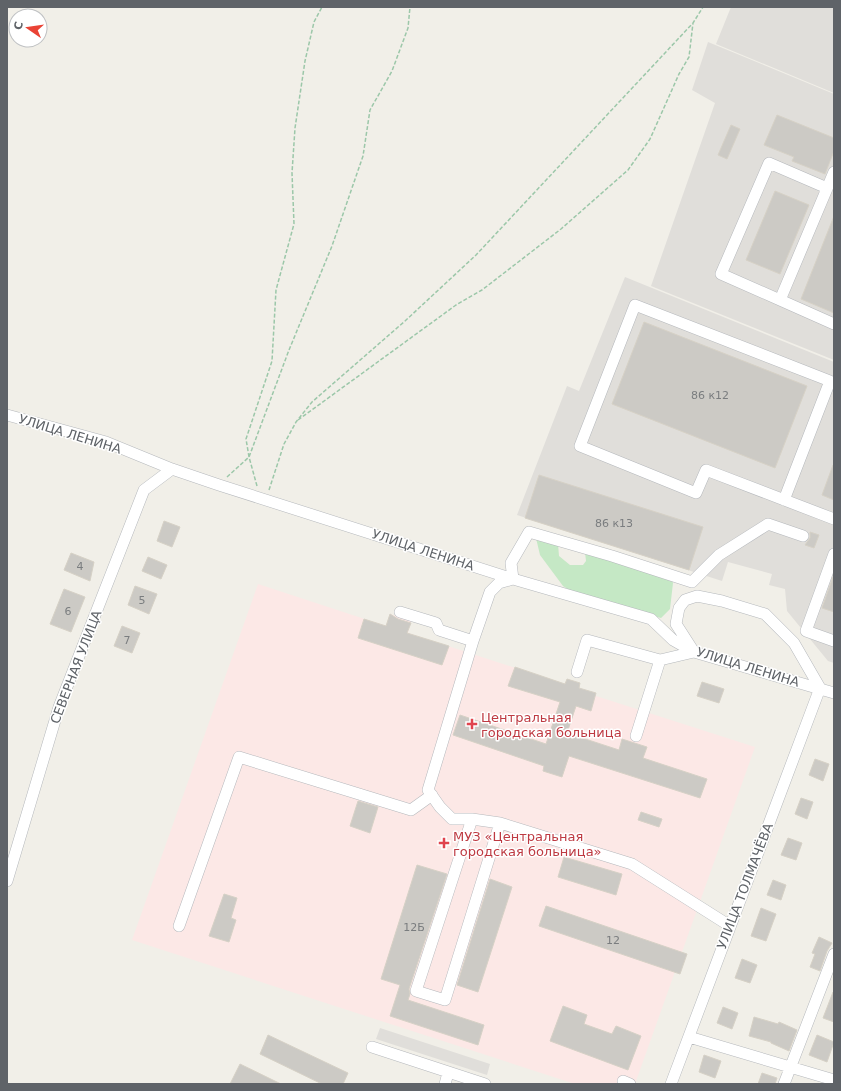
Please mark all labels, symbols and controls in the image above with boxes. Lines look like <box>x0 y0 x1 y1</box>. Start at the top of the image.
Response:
north arrow <box>8 8 48 48</box>
text: С <box>12 20 26 31</box>
house number: 86 к12 <box>691 389 729 402</box>
street label: УЛИЦА ЛЕНИНА <box>17 411 123 457</box>
house number: 86 к13 <box>595 517 633 530</box>
street label: УЛИЦА ЛЕНИНА <box>370 526 476 574</box>
house number: 4 <box>77 560 84 573</box>
house number: 5 <box>139 594 146 607</box>
house number: 6 <box>65 605 72 618</box>
street label: СЕВЕРНАЯ УЛИЦА <box>47 608 105 726</box>
house number: 7 <box>124 634 131 647</box>
street label: УЛИЦА ЛЕНИНА <box>695 644 801 690</box>
place label: Центральная городская больница <box>481 710 622 740</box>
marker: Центральная городская больница <box>466 718 478 730</box>
street label: УЛИЦА ТОЛМАЧЁВА <box>714 821 776 951</box>
place label: МУЗ «Центральная городская больница» <box>453 829 602 859</box>
marker: МУЗ «Центральная городская больница» <box>438 837 450 849</box>
house number: 12Б <box>403 921 425 934</box>
house number: 12 <box>606 934 620 947</box>

